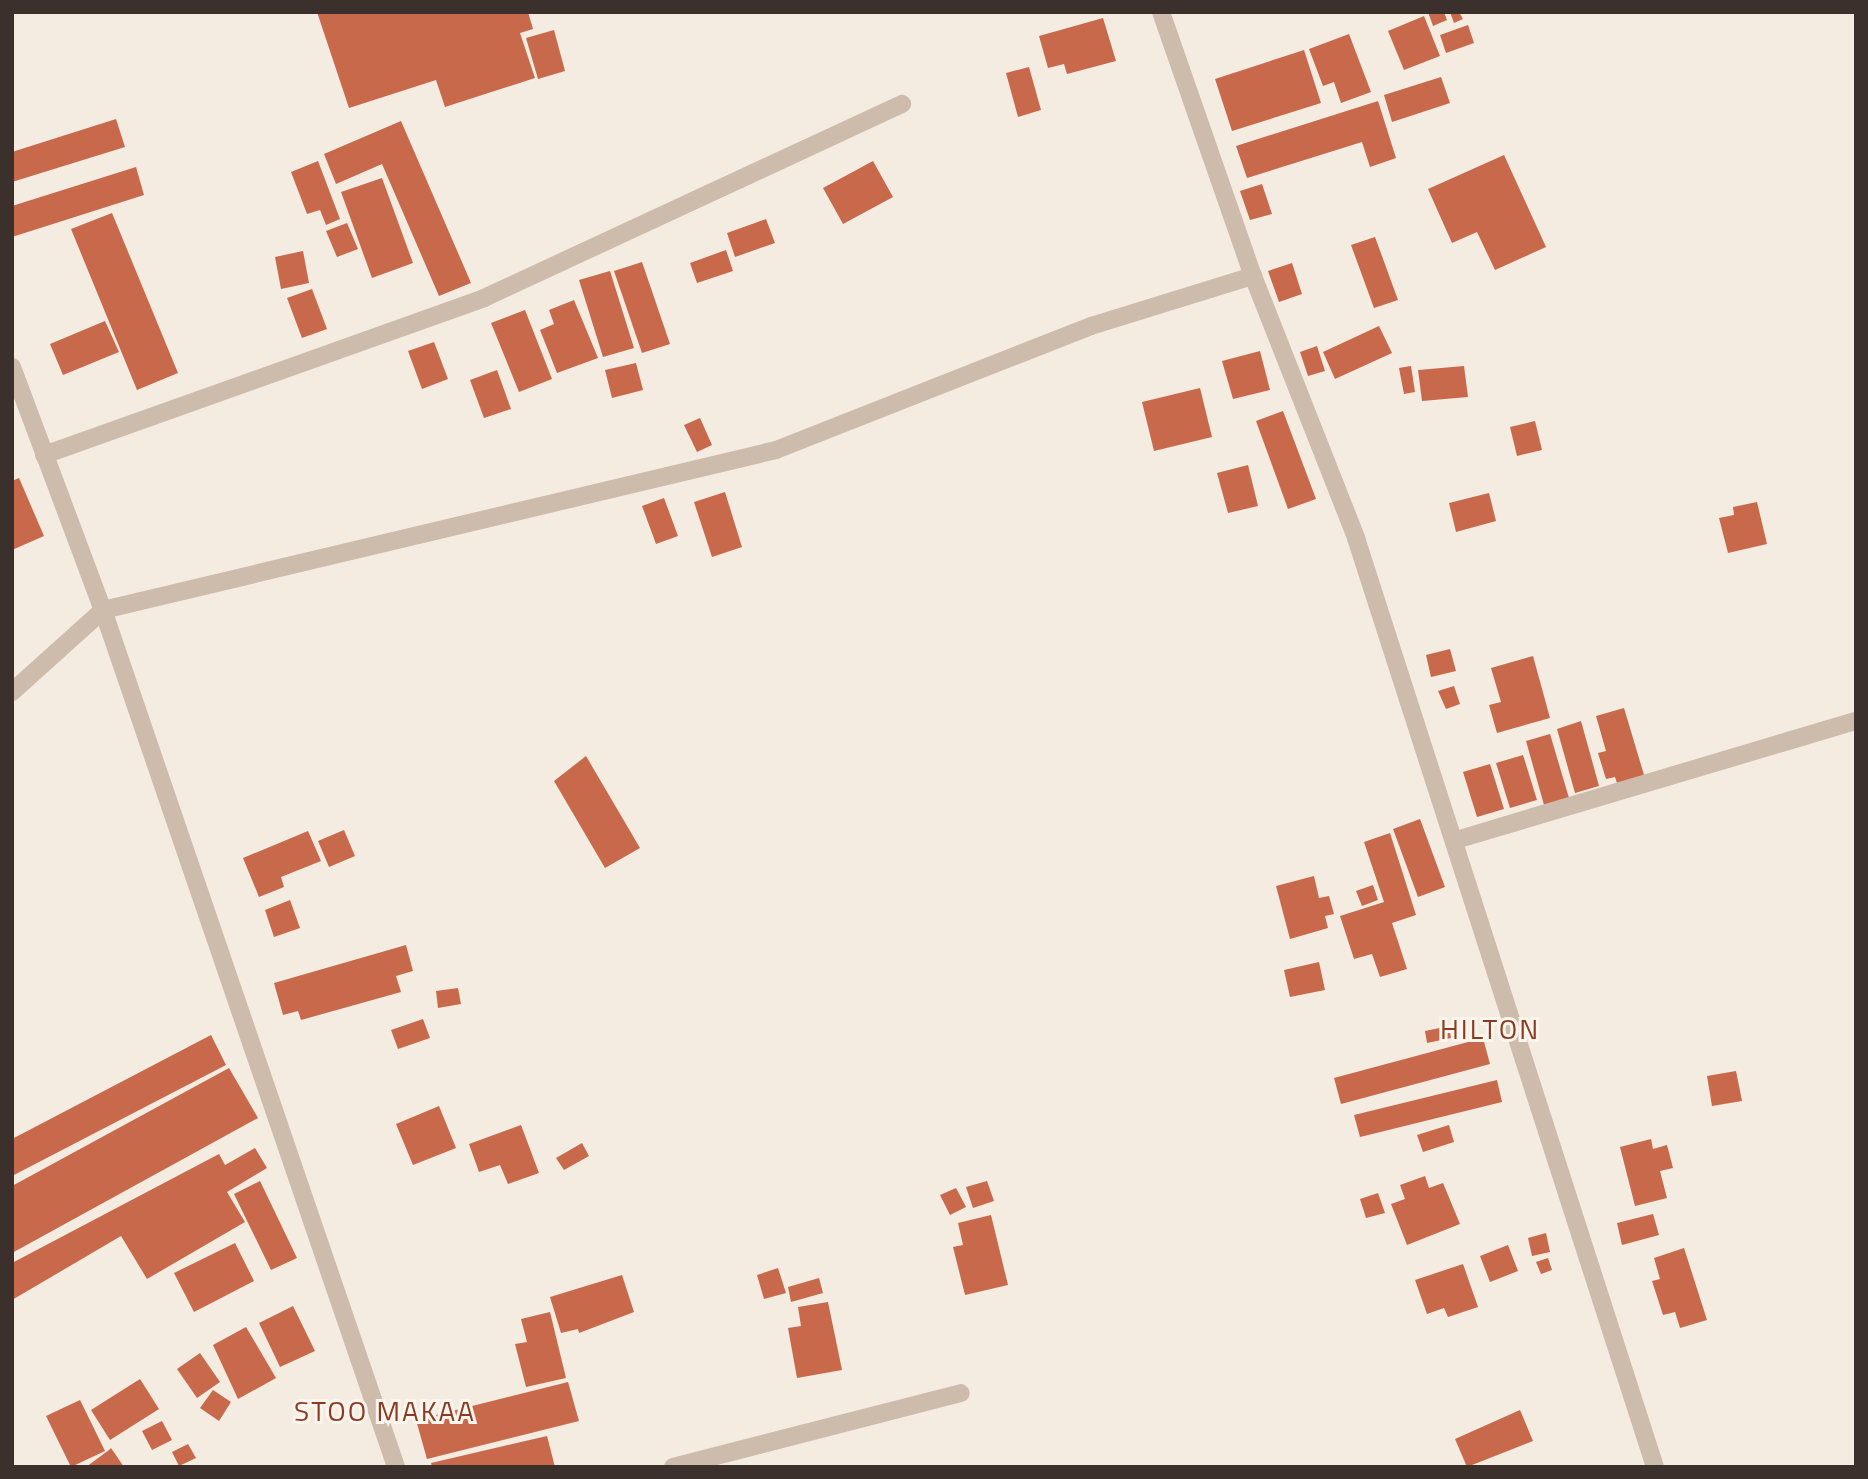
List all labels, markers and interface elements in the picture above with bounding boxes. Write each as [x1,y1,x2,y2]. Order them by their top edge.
district label: HILTON [1441,1012,1539,1046]
district label: STOO MAKAA [295,1394,475,1428]

